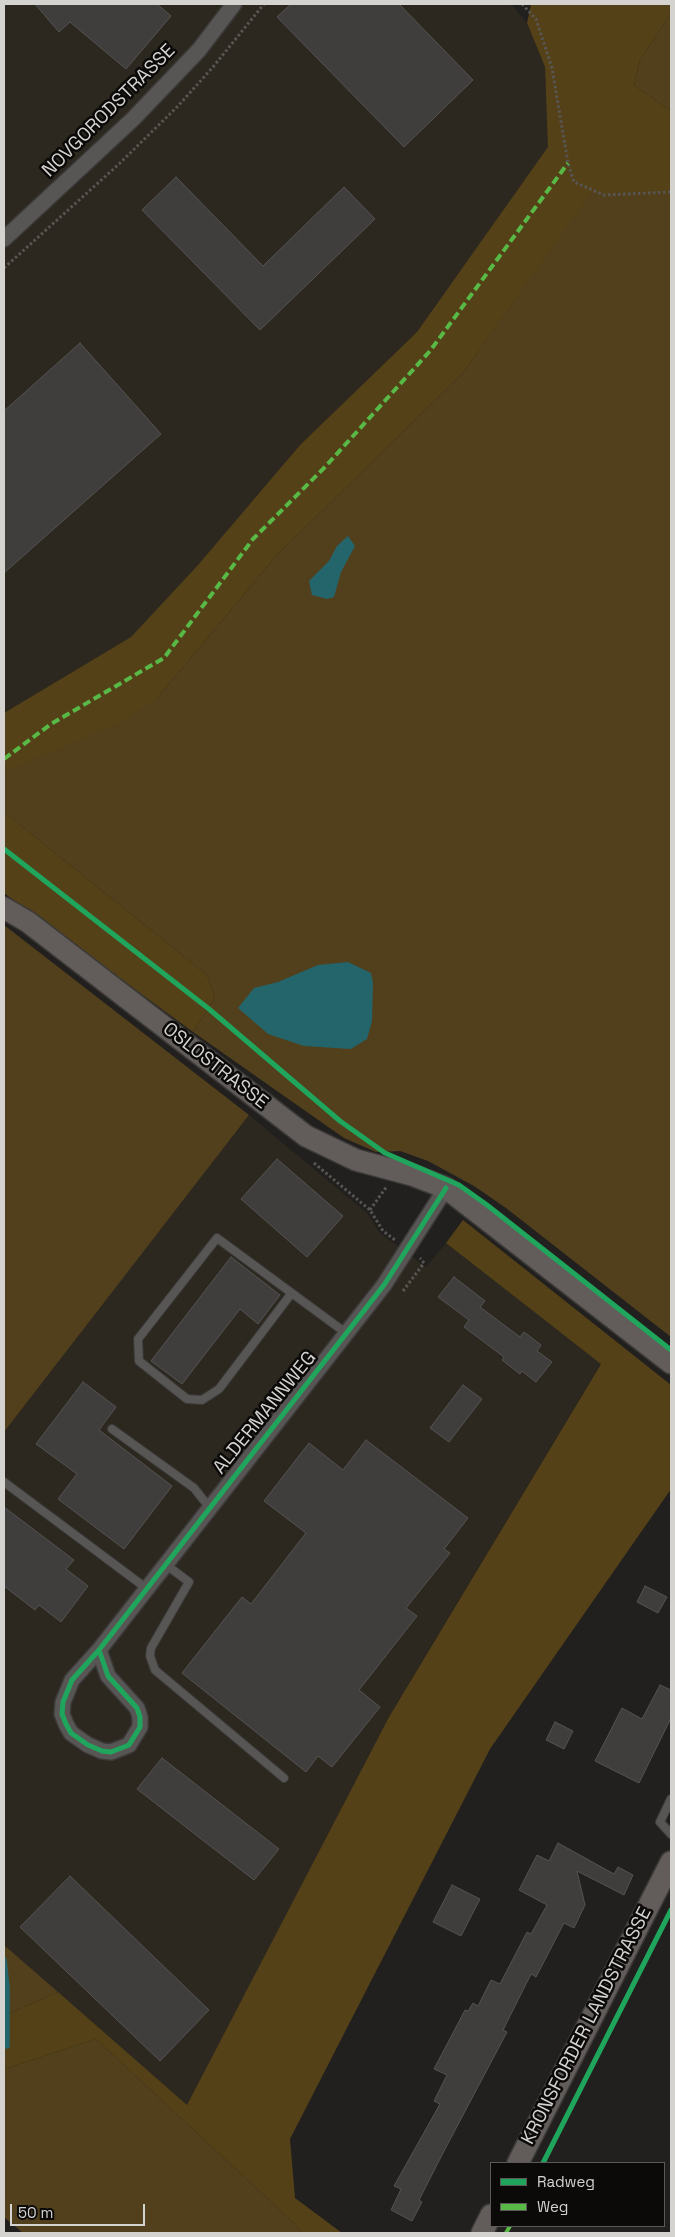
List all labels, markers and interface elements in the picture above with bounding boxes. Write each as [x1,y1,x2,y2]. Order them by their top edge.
street label: NOVGORODSTRASSE [38,40,180,182]
street label: OSLOSTRASSE [158,1018,272,1114]
street label: ALDERMANNWEG [209,1347,321,1479]
street label: KRONSFORDER LANDSTRASSE [517,1904,657,2148]
legend [490,2162,665,2227]
text: Radweg [537,2172,595,2191]
scale bar [12,2194,148,2226]
text: Weg [537,2197,568,2216]
text: 50 m [18,2203,53,2222]

